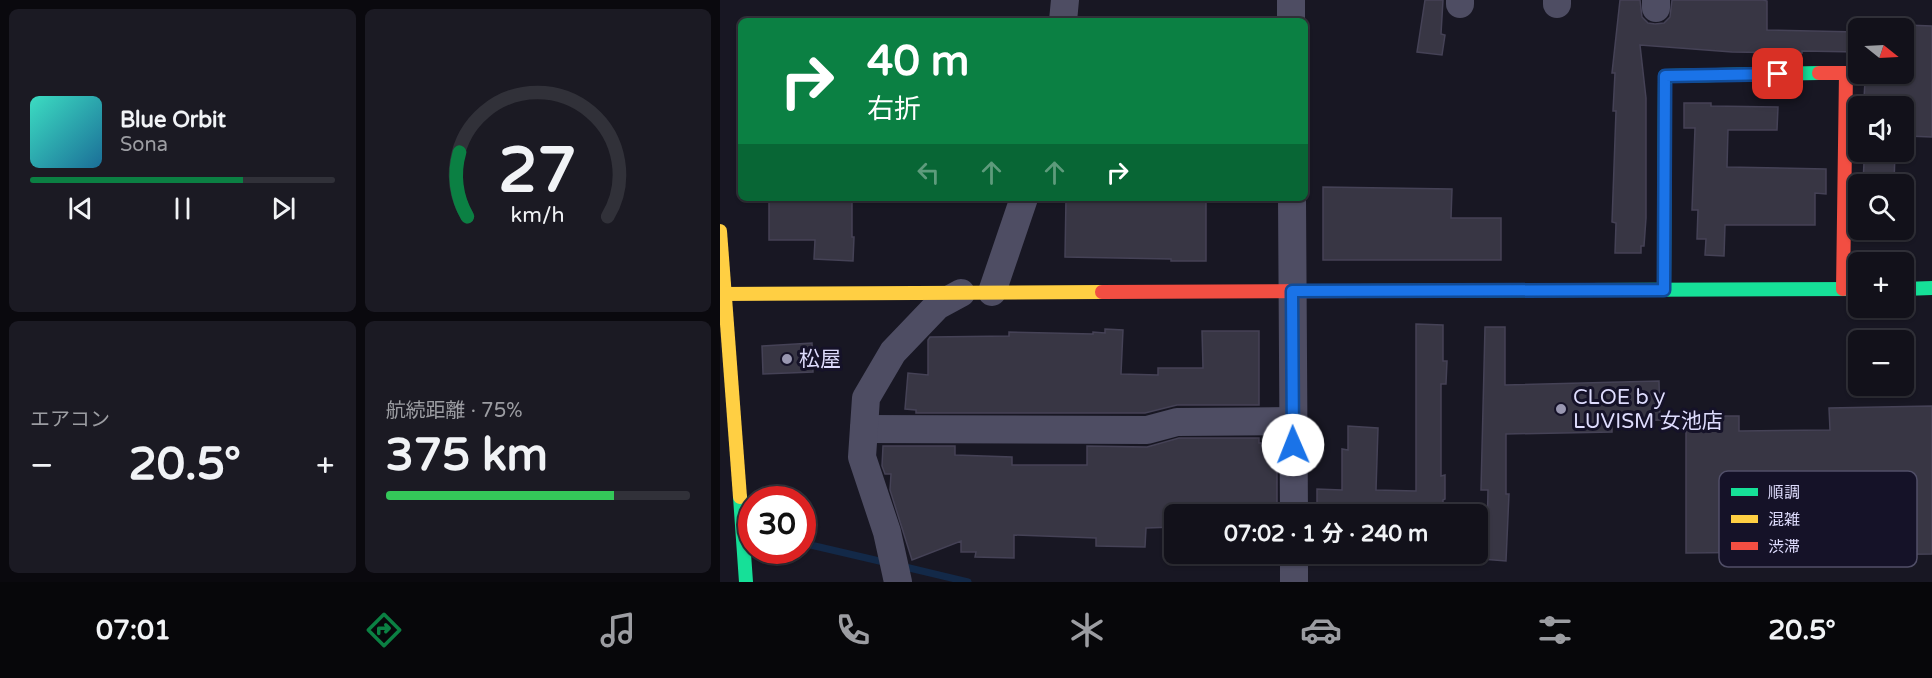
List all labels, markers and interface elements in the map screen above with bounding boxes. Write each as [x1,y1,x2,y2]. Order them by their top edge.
north arrow [1848,18,1914,84]
map controls [1848,18,1914,396]
text: 40 m [867,36,969,87]
icon: right [768,42,846,120]
pin [1752,48,1803,99]
icon: arrive [1761,57,1794,90]
text: 右折 [867,93,921,126]
button: sound [1848,96,1914,162]
text: Blue Orbit [120,107,226,133]
text: Sona [120,133,168,157]
text: 27 [499,135,577,210]
icon: left [912,156,945,189]
icon: ahead [975,156,1008,189]
icon: ahead [1038,156,1071,189]
icon: right [1101,156,1134,189]
button: search [1848,174,1914,240]
icon: previous [64,192,97,225]
icon: pause [166,192,199,225]
icon: next [267,192,300,225]
text: km/h [511,203,565,229]
button: + [1848,252,1914,318]
button: − [1848,330,1914,396]
place label: 松屋 [799,347,841,372]
marker: 松屋 [780,352,794,366]
place label: CLOE bｙ LUVISM 女池店 [1573,385,1723,434]
text: 航続距離 · 75% [386,399,523,423]
marker: CLOE bｙ LUVISM 女池店 [1554,402,1568,416]
text: エアコン [30,408,110,432]
position arrow [1261,413,1325,477]
text: 375 km [386,429,548,483]
text: 20.5° [128,438,241,492]
text: − [30,446,54,485]
text: + [316,446,334,485]
legend [1719,471,1917,567]
text: 順調 [1768,483,1800,503]
speed limit sign: 30 [738,486,816,564]
text: 混雑 [1768,510,1800,530]
text: 07:02 · 1 分 · 240 m [1224,521,1428,547]
text: 渋滞 [1768,537,1800,557]
icon: directions [363,609,405,651]
icon: music [597,609,639,651]
icon: phone [832,609,874,651]
icon: climate [1066,609,1108,651]
icon: car [1300,609,1342,651]
icon: filters [1534,609,1576,651]
text: 07:01 [96,614,171,647]
text: 20.5° [1768,614,1836,647]

